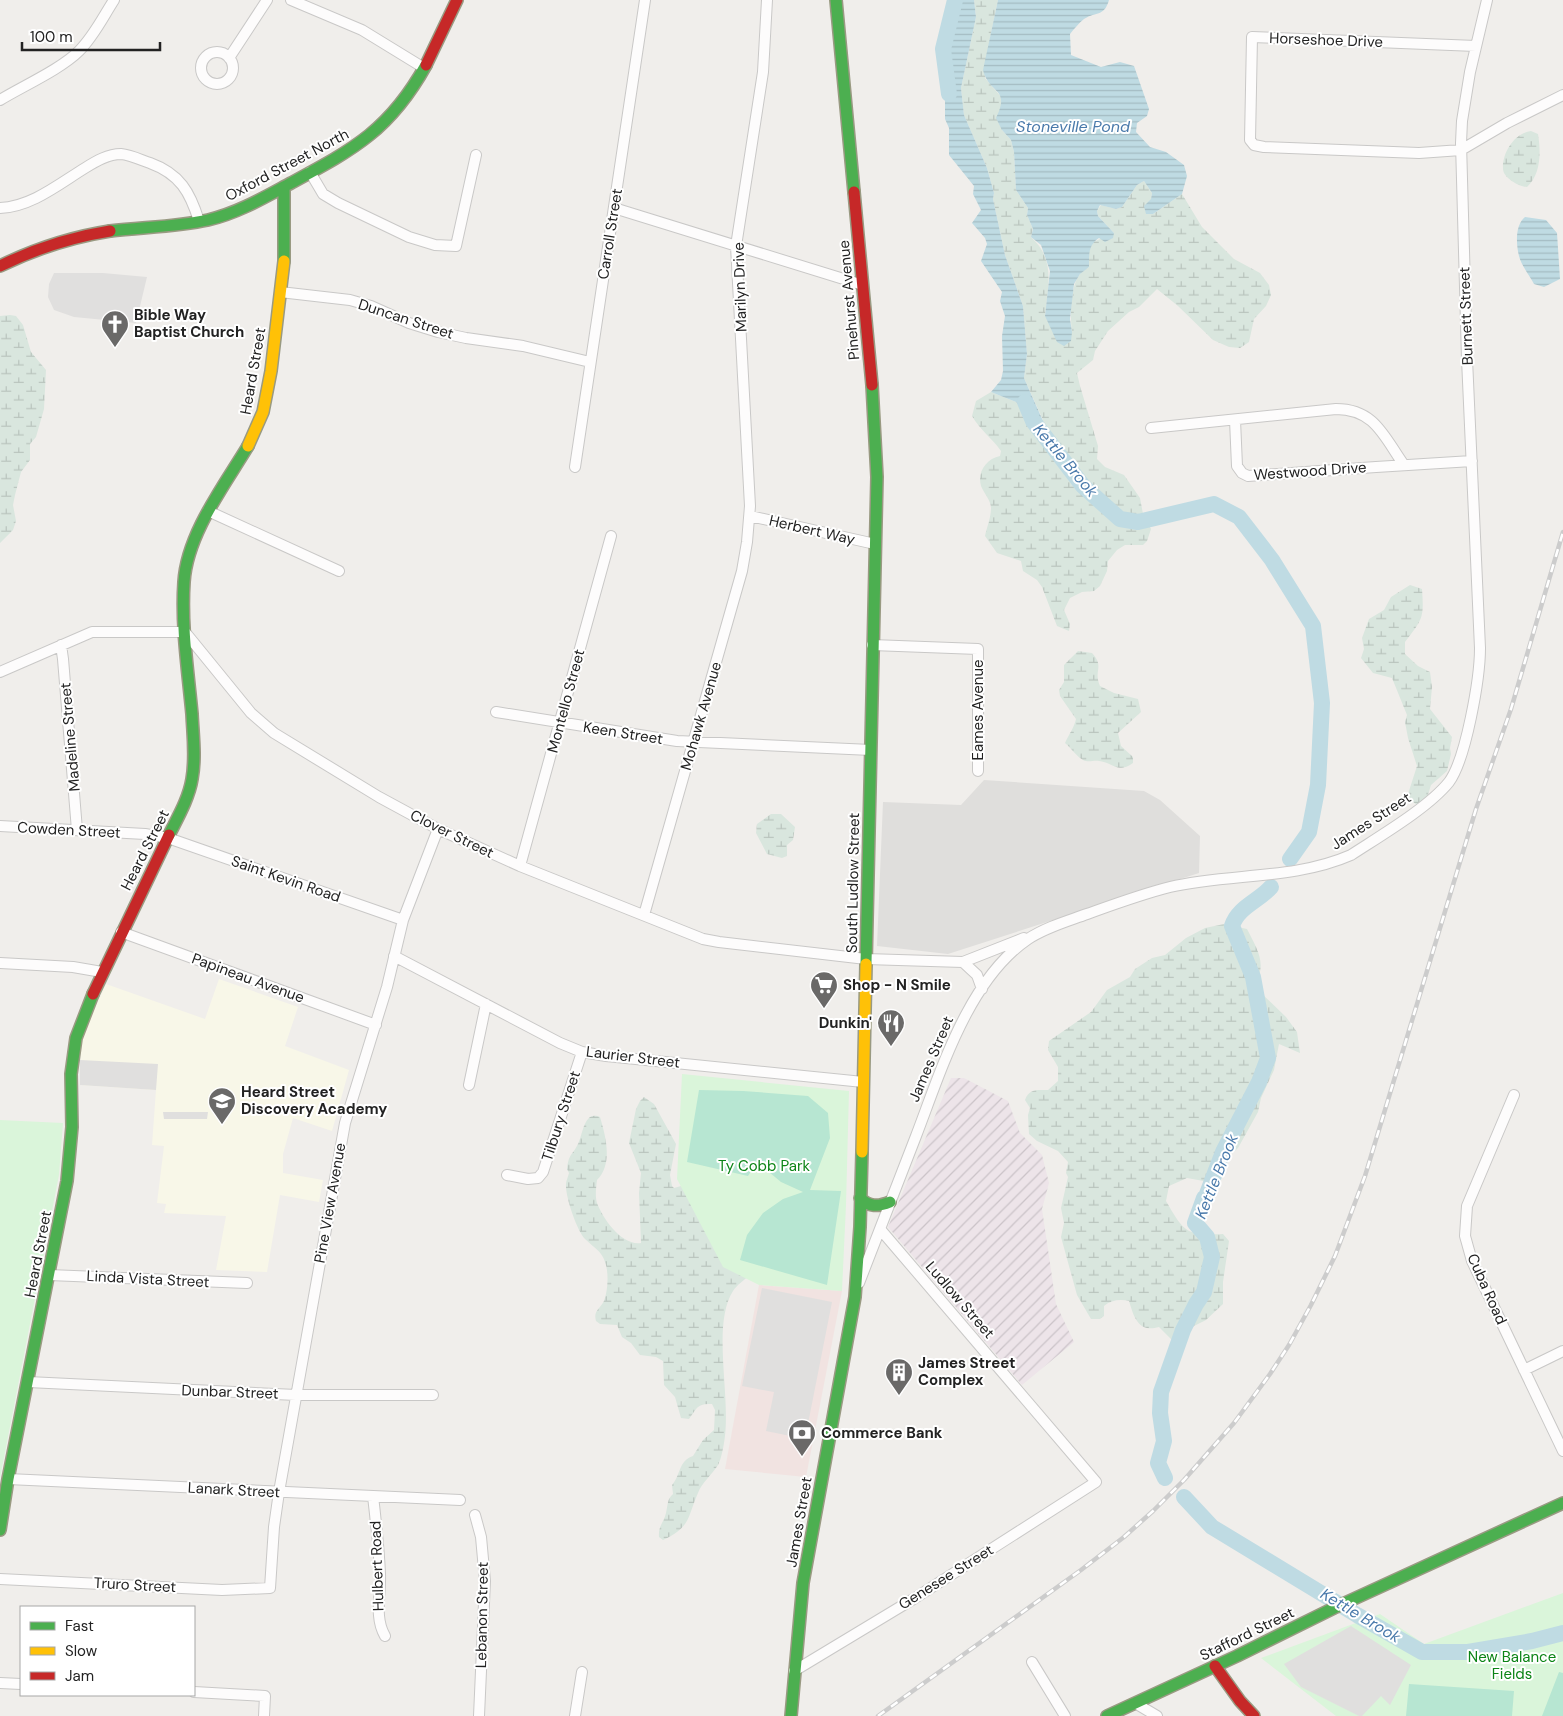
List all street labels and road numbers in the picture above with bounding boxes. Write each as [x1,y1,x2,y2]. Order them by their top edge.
street label: Horseshoe Drive [1269,28,1383,52]
street label: Oxford Street North [222,124,352,206]
street label: Carroll Street [593,187,627,281]
street label: Pinehurst Avenue [834,239,864,361]
street label: Marilyn Drive [728,242,752,332]
street label: Burnett Street [1454,266,1478,365]
street label: Duncan Street [356,294,456,344]
street label: Heard Street [236,326,271,416]
street label: Westwood Drive [1253,457,1367,485]
street label: Herbert Way [767,510,858,550]
street label: Montello Street [543,647,589,755]
street label: Mohawk Avenue [676,659,726,773]
street label: Eames Avenue [968,659,988,761]
street label: Madeline Street [55,682,85,792]
street label: Keen Street [582,717,664,749]
street label: James Street [1327,788,1415,854]
street label: Clover Street [407,805,497,863]
street label: Heard Street [116,806,174,894]
street label: South Ludlow Street [842,812,864,953]
street label: Cowden Street [17,817,121,843]
street label: Saint Kevin Road [229,851,343,907]
street label: Papineau Avenue [189,948,307,1008]
street label: James Street [904,1013,958,1105]
street label: Laurier Street [585,1041,681,1073]
street label: Tilbury Street [537,1068,585,1164]
street label: Pine View Avenue [310,1141,350,1265]
street label: Heard Street [20,1209,56,1299]
street label: Cuba Road [1462,1250,1512,1328]
street label: Ludlow Street [921,1257,999,1343]
street label: Linda Vista Street [86,1266,210,1292]
street label: Dunbar Street [181,1380,279,1404]
street label: James Street [781,1475,817,1569]
street label: Lanark Street [187,1478,281,1502]
street label: Hulbert Road [365,1520,389,1612]
street label: Genesee Street [895,1540,997,1614]
street label: Lebanon Street [471,1562,493,1668]
street label: Truro Street [93,1573,177,1597]
street label: Stafford Street [1196,1602,1298,1666]

